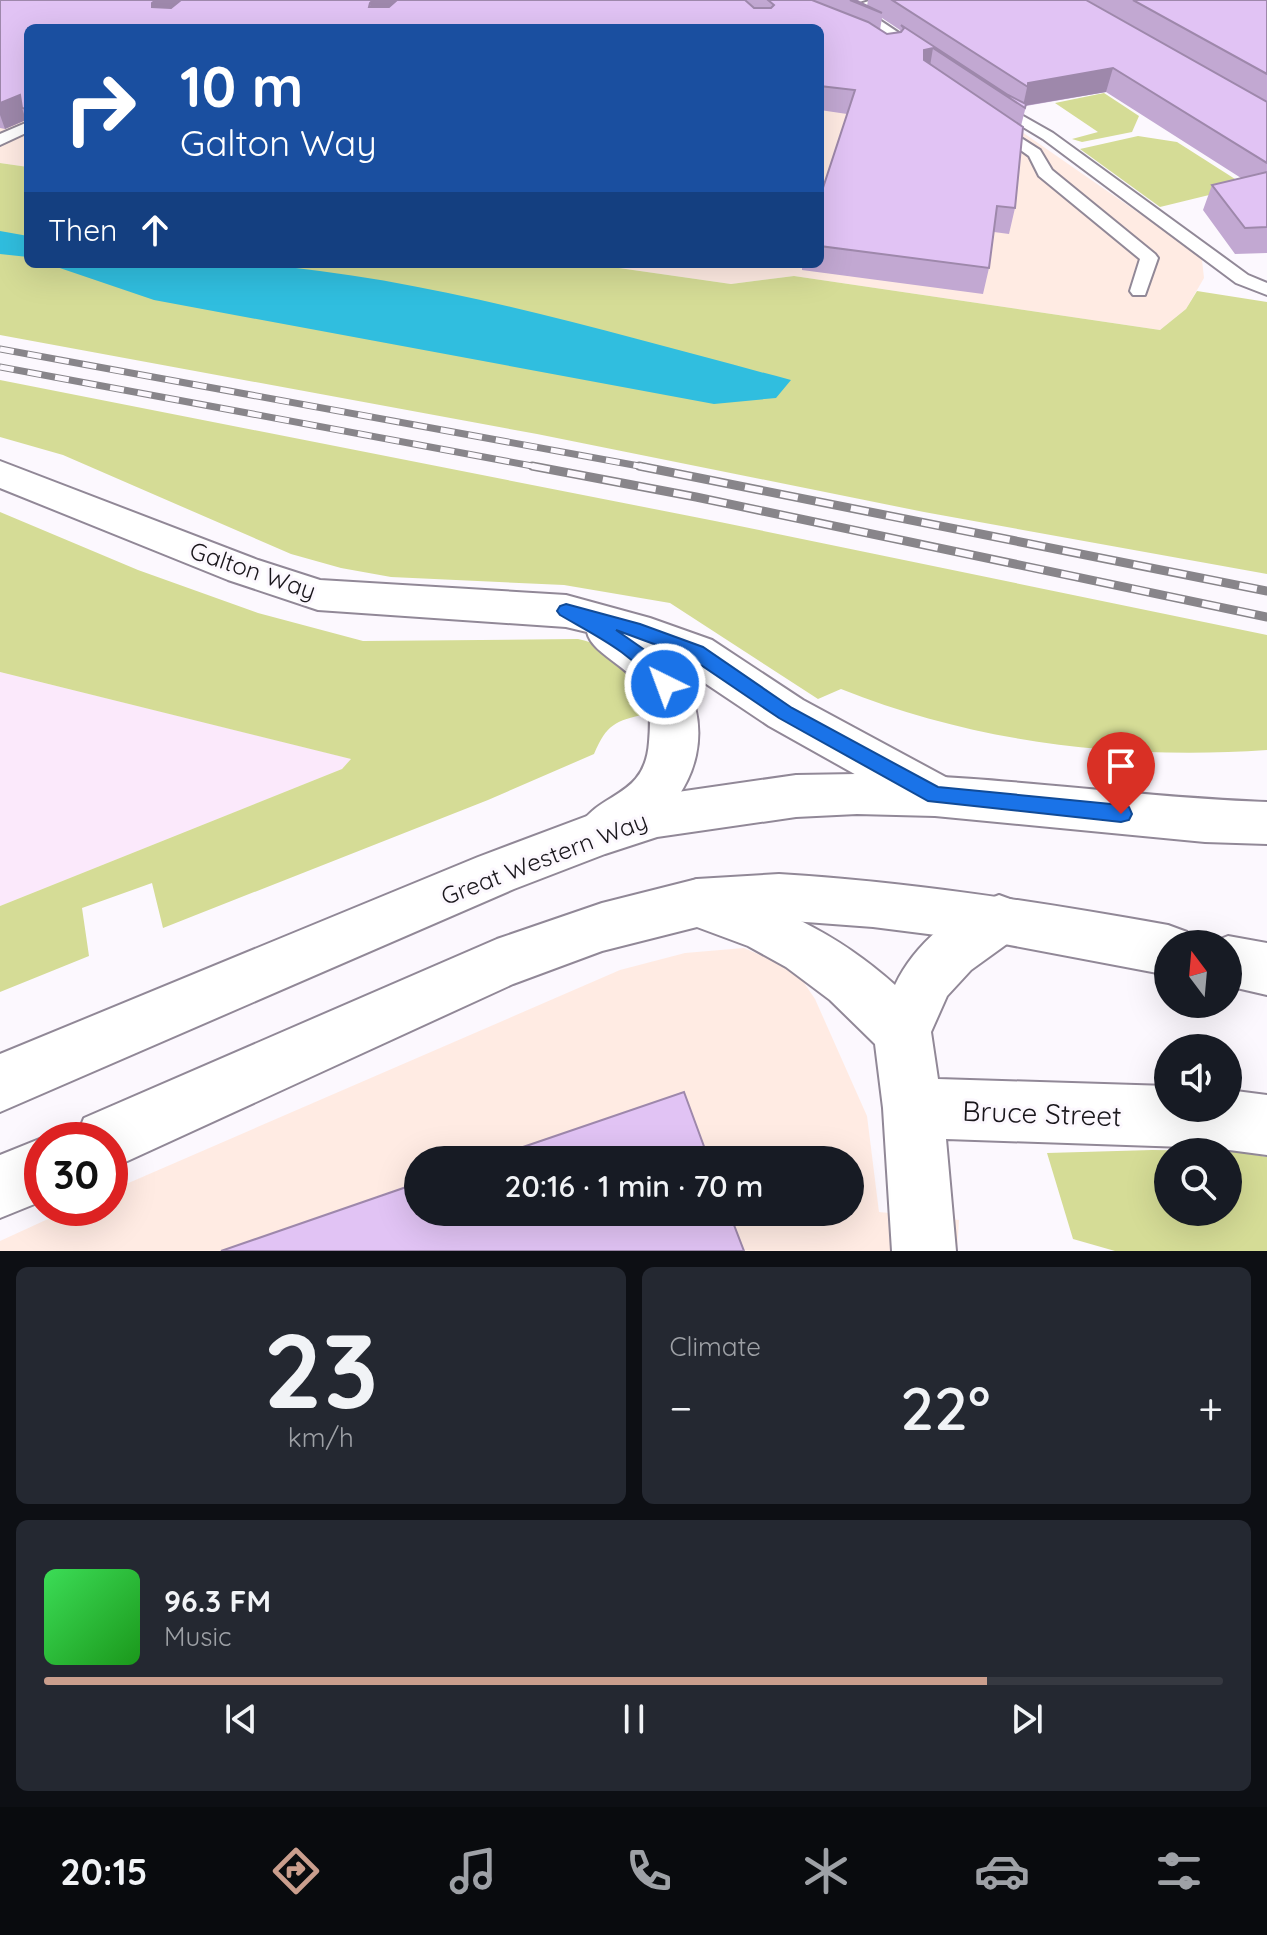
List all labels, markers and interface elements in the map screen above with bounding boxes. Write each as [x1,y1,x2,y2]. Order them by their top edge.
text: 10 m [180,51,303,121]
icon: right [48,56,152,160]
text: Galton Way [180,120,377,165]
icon: ahead [133,208,177,252]
text: Then [48,211,117,249]
street label: Galton Way [186,534,320,606]
position arrow [623,642,707,726]
pin [1087,732,1155,814]
icon: arrive [1099,744,1143,788]
street label: Great Western Way [437,805,651,911]
north arrow [1154,930,1242,1018]
map controls [1154,930,1242,1226]
button: sound [1154,1034,1242,1122]
street label: Bruce Street [962,1093,1122,1133]
speed limit sign: 30 [24,1122,128,1226]
button: search [1154,1138,1242,1226]
text: 20:16 · 1 min · 70 m [505,1167,763,1205]
text: 23 [263,1304,378,1434]
text: Climate [670,1330,761,1363]
text: 22° [900,1370,990,1445]
text: − [670,1380,692,1435]
text: + [1198,1380,1223,1435]
text: km/h [288,1421,354,1454]
text: 96.3 FM [164,1582,271,1620]
text: Music [164,1620,232,1653]
icon: previous [219,1697,263,1741]
icon: pause [612,1697,656,1741]
icon: next [1005,1697,1049,1741]
icon: directions [268,1843,324,1899]
icon: music [445,1843,501,1899]
icon: phone [621,1843,677,1899]
icon: climate [798,1843,854,1899]
icon: car [974,1843,1030,1899]
icon: filters [1151,1843,1207,1899]
text: 20:15 [60,1849,147,1894]

